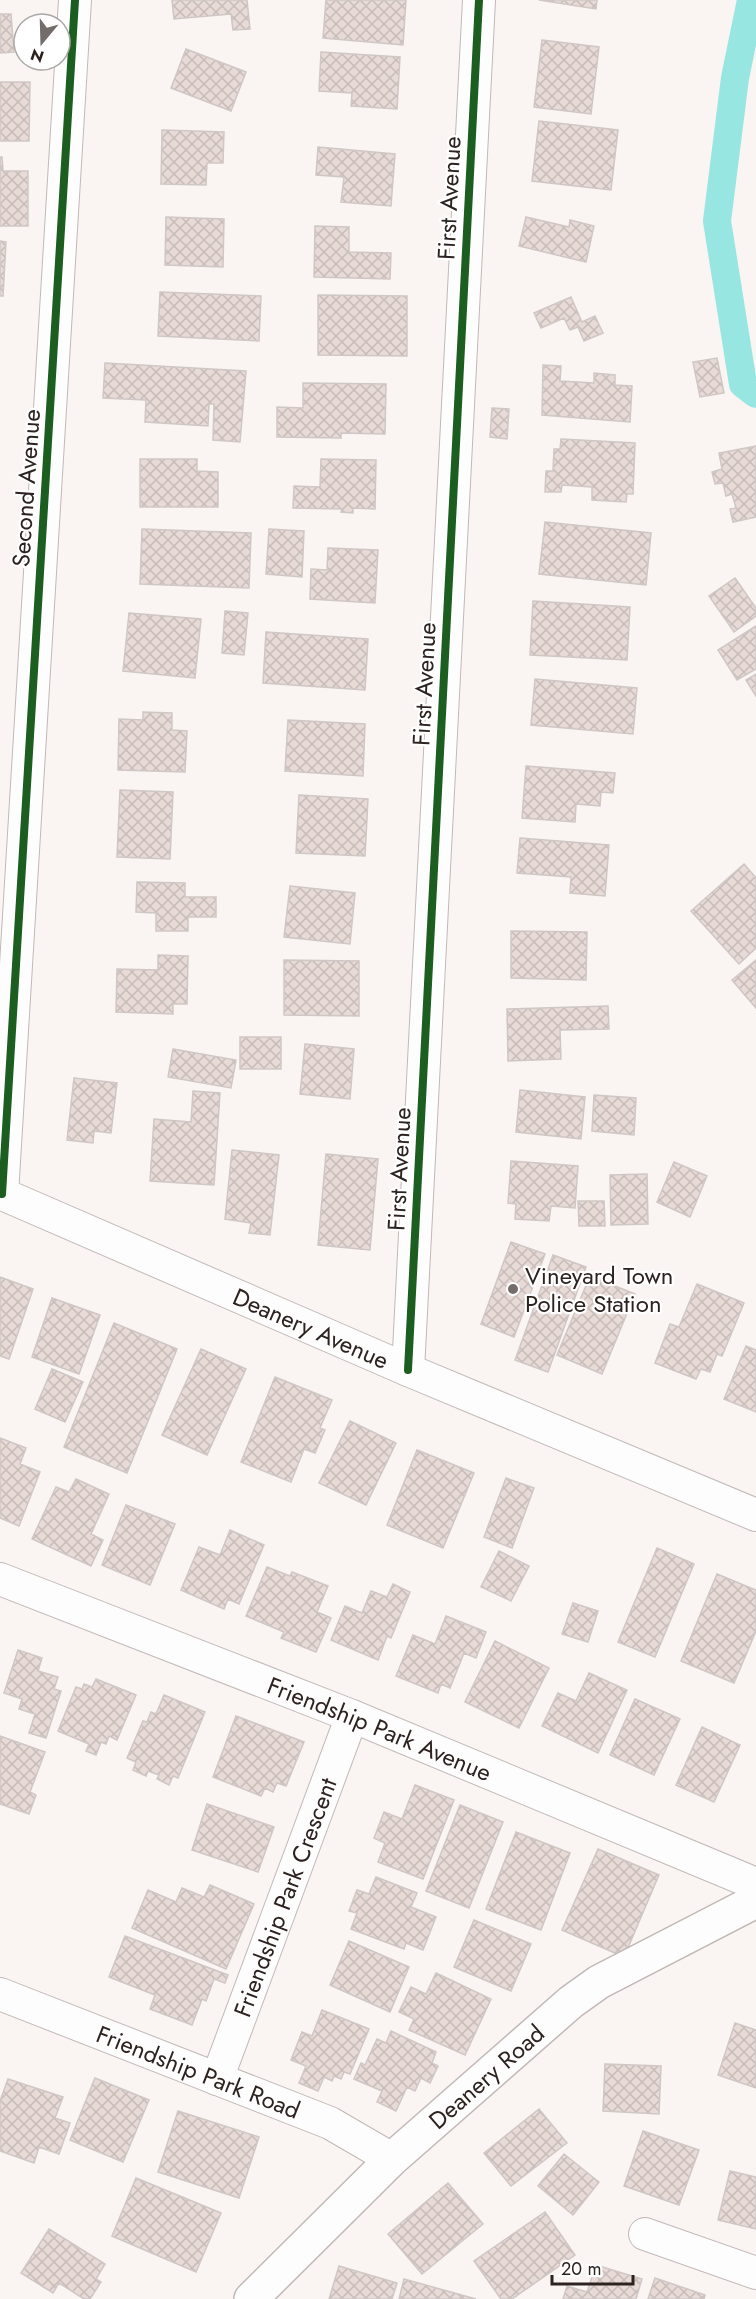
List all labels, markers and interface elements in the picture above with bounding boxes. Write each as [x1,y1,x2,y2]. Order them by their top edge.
north arrow [12,12,72,72]
text: N [28,43,47,69]
street label: First Avenue [428,135,470,261]
street label: Second Avenue [3,408,49,568]
street label: First Avenue [403,621,445,747]
street label: First Avenue [378,1106,420,1232]
place label: Vineyard Town Police Station [525,1258,673,1321]
street label: Deanery Avenue [228,1279,394,1377]
marker: Vineyard Town Police Station [506,1282,520,1296]
street label: Friendship Park Avenue [263,1667,497,1790]
street label: Friendship Park Crescent [224,1772,345,2022]
street label: Friendship Park Road [91,2016,305,2127]
street label: Deanery Road [421,2016,552,2137]
scale bar [552,2248,633,2286]
text: 20 m [561,2256,601,2282]

